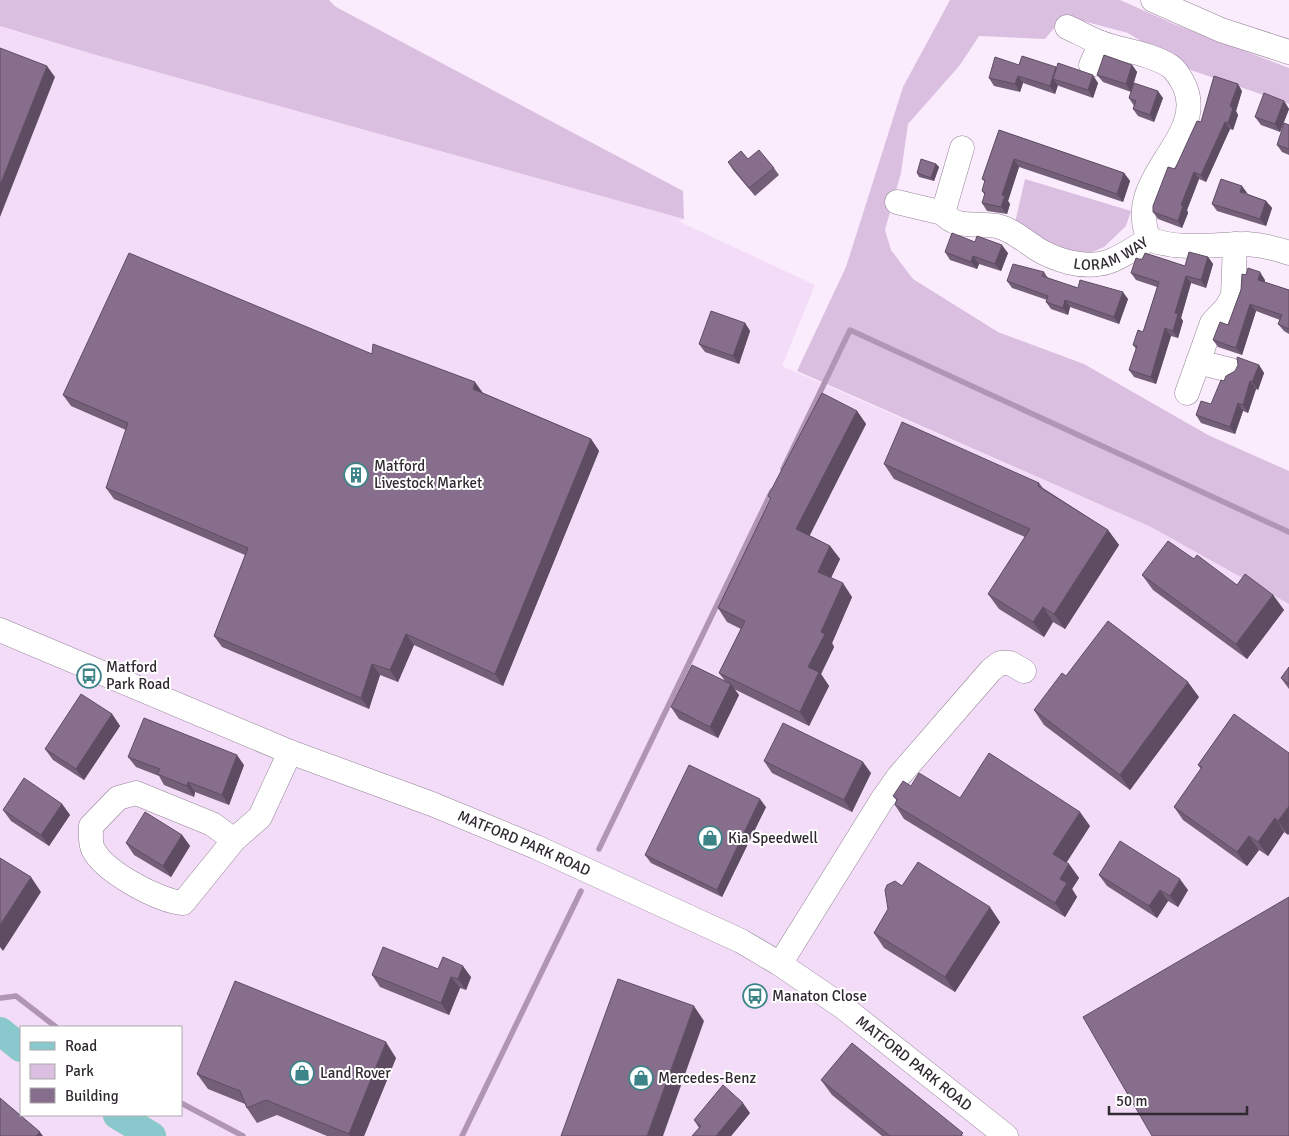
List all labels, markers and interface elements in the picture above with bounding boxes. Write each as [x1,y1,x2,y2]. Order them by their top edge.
street label: LORAM WAY [1072,233,1152,274]
place label: Matford Livestock Market [374,457,482,492]
building icon: Matford Livestock Market [343,462,369,488]
place label: Matford Park Road [106,658,170,693]
bus stop icon: Matford Park Road [76,663,102,689]
street label: MATFORD PARK ROAD [455,807,593,880]
shop icon: Kia Speedwell [697,825,723,851]
place label: Kia Speedwell [728,829,818,847]
bus stop icon: Manaton Close [742,983,768,1009]
place label: Manaton Close [772,987,867,1005]
street label: MATFORD PARK ROAD [852,1012,976,1115]
legend [20,1026,182,1116]
text: Road [65,1037,97,1055]
shop icon: Land Rover [289,1060,315,1086]
text: Park [65,1062,94,1080]
place label: Land Rover [320,1064,391,1082]
shop icon: Mercedes-Benz [628,1065,654,1091]
place label: Mercedes-Benz [658,1069,756,1087]
scale bar [1109,1084,1246,1116]
text: Building [65,1087,119,1105]
text: 50 m [1116,1092,1147,1110]

